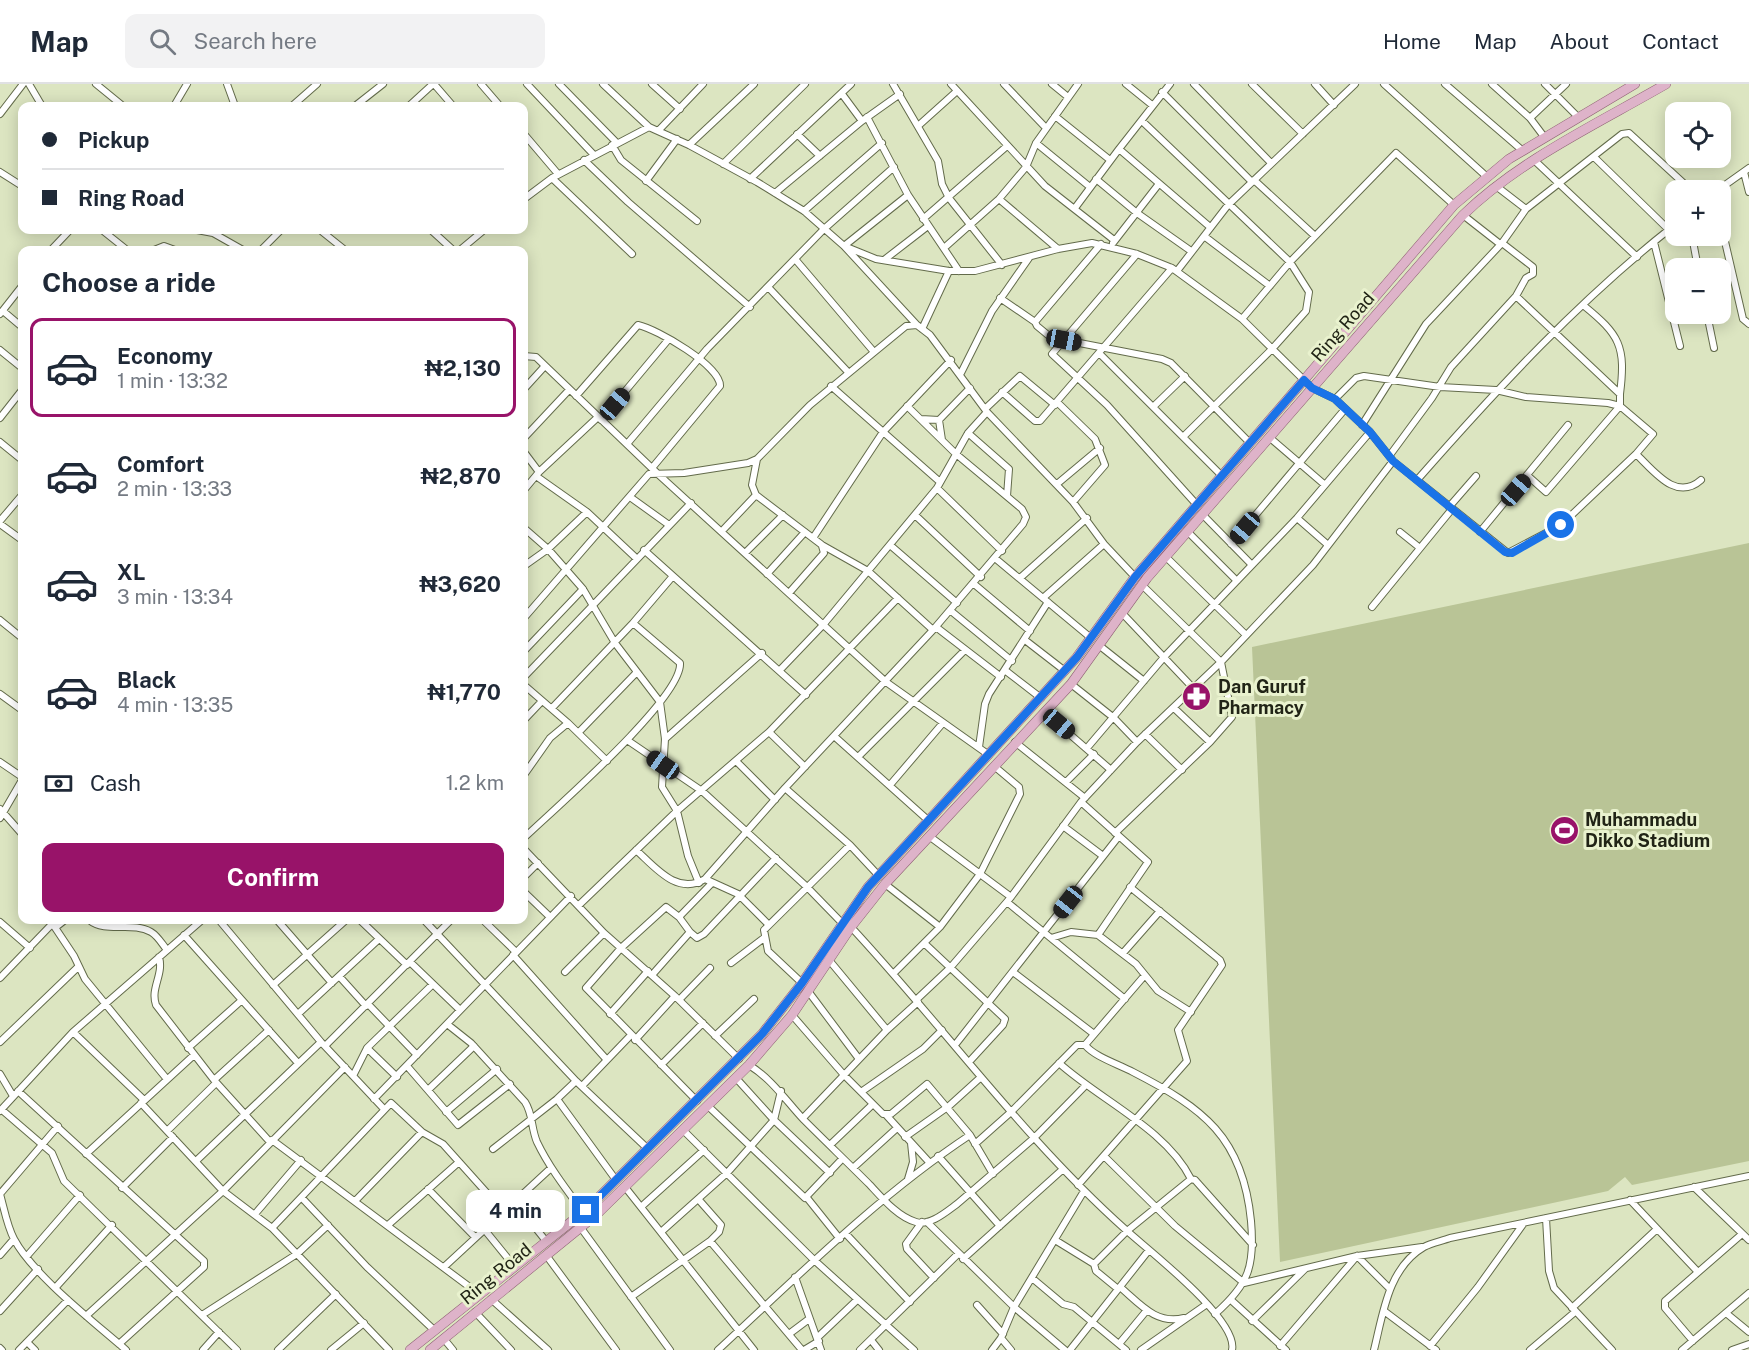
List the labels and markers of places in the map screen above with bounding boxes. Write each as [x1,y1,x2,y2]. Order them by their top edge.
place label: Dan Guruf Pharmacy [1218,676,1306,718]
pharmacy icon: Dan Guruf Pharmacy [1181,681,1213,713]
place label: Muhammadu Dikko Stadium [1585,809,1710,851]
sports icon: Muhammadu Dikko Stadium [1548,814,1580,846]

